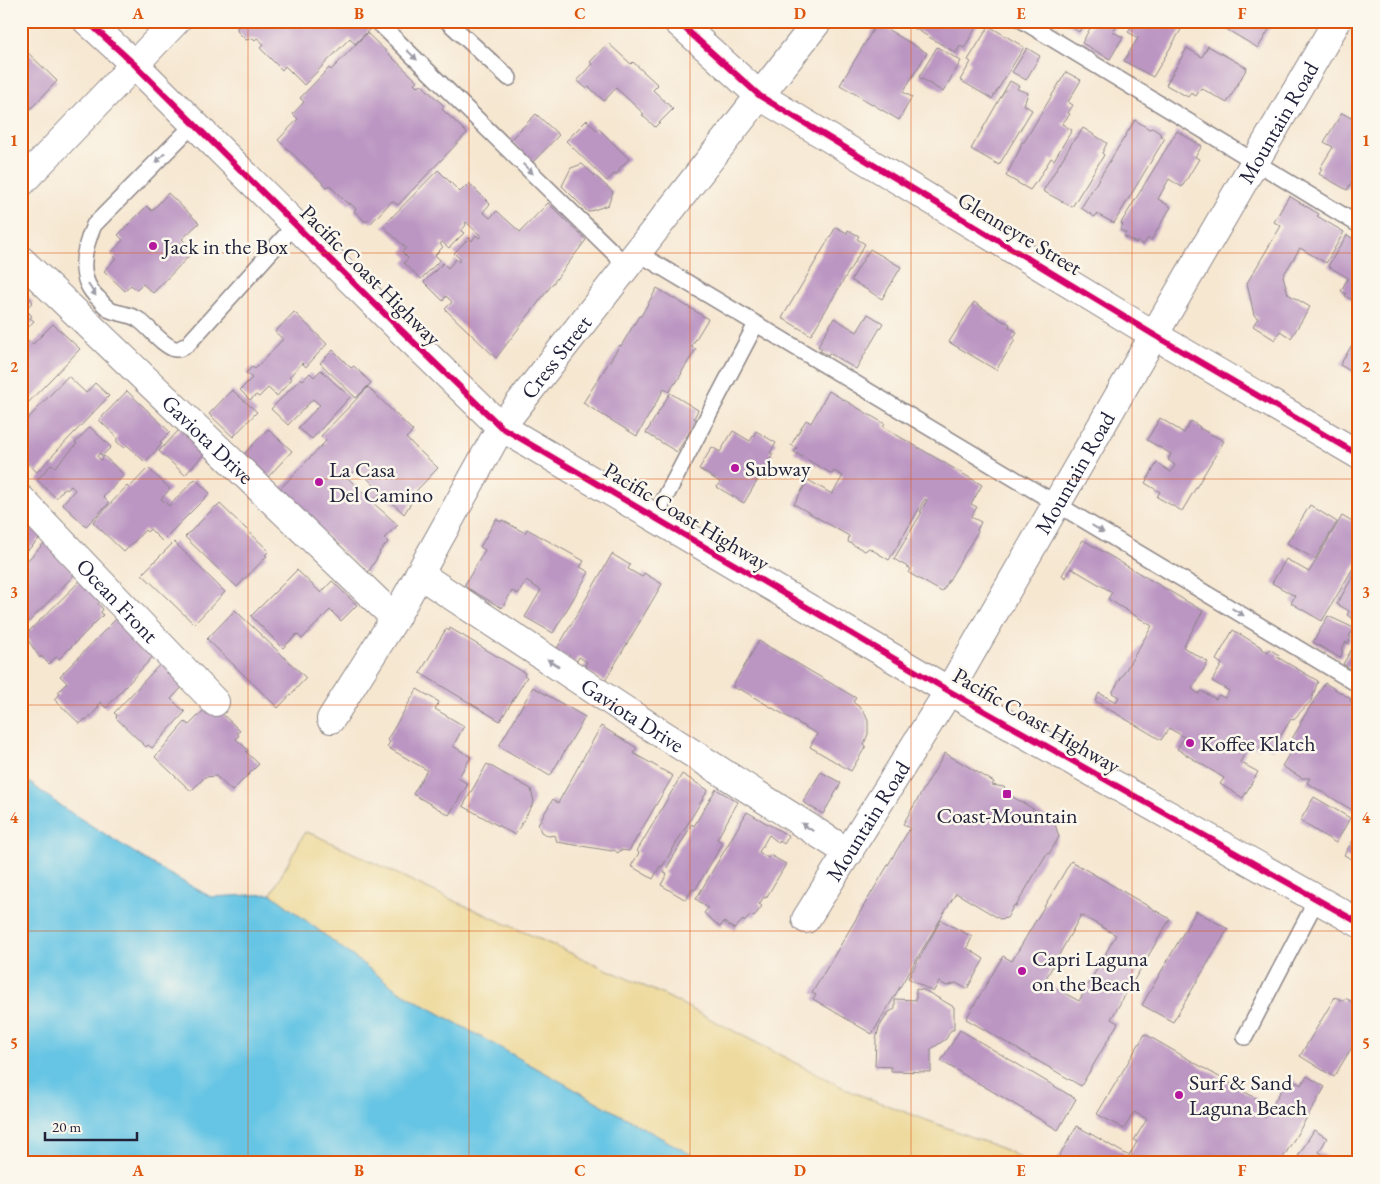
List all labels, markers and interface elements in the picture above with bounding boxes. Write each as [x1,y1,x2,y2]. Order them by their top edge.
text: A [131,3,144,24]
text: B [354,3,364,24]
text: C [574,3,586,24]
text: D [794,3,806,24]
text: E [1016,3,1026,24]
text: F [1238,3,1247,24]
one-way arrow [405,49,417,61]
street label: Mountain Road [1231,56,1326,189]
text: 1 [10,130,18,151]
text: 1 [1362,130,1370,151]
one-way arrow [154,152,166,164]
one-way arrow [521,163,533,175]
street label: Glenneyre Street [952,185,1087,282]
street label: Pacific Coast Highway [294,198,448,353]
place label: Jack in the Box [161,232,289,261]
marker: Jack in the Box [147,240,159,252]
one-way arrow [87,283,96,297]
street label: Cress Street [514,309,598,405]
text: 2 [10,356,19,377]
text: 2 [1362,356,1371,377]
street label: Gaviota Drive [155,388,260,491]
street label: Mountain Road [1028,406,1122,539]
place label: Subway [745,454,811,483]
place label: La Casa Del Camino [329,455,433,509]
street label: Pacific Coast Highway [598,455,775,578]
marker: Subway [729,462,741,474]
marker: La Casa Del Camino [313,476,325,488]
one-way arrow [1092,525,1105,534]
street label: Ocean Front [70,552,165,649]
text: 3 [10,582,18,603]
text: 3 [1362,582,1370,603]
one-way arrow [1231,608,1244,617]
one-way arrow [547,658,560,668]
street label: Pacific Coast Highway [948,661,1126,780]
street label: Gaviota Drive [575,671,690,760]
place label: Koffee Klatch [1200,729,1316,758]
marker: Koffee Klatch [1184,737,1196,749]
street label: Mountain Road [819,755,917,887]
marker: Coast-Mountain [1001,788,1013,800]
place label: Coast-Mountain [936,801,1078,830]
text: 4 [10,807,19,828]
text: 4 [1362,807,1371,828]
one-way arrow [801,822,814,831]
place label: Capri Laguna on the Beach [1032,944,1148,998]
marker: Capri Laguna on the Beach [1016,965,1028,977]
text: 5 [10,1033,18,1054]
text: 5 [1362,1033,1370,1054]
place label: Surf & Sand Laguna Beach [1189,1068,1307,1122]
marker: Surf & Sand Laguna Beach [1173,1089,1185,1101]
scale bar [45,1109,138,1141]
text: 20 m [52,1117,81,1136]
text: A [131,1160,144,1181]
text: B [354,1160,364,1181]
text: C [574,1160,586,1181]
text: D [794,1160,806,1181]
text: E [1016,1160,1026,1181]
text: F [1238,1160,1247,1181]

